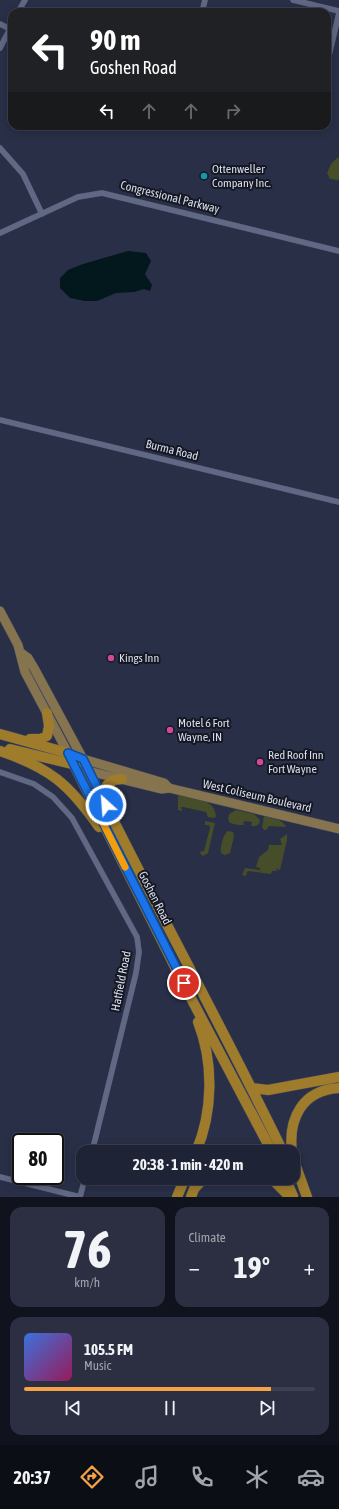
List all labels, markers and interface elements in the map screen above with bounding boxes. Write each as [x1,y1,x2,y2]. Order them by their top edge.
icon: left [24,24,76,76]
text: 90 m [90,24,140,56]
text: Goshen Road [90,57,177,78]
icon: left [96,100,118,122]
icon: ahead [138,100,160,122]
icon: ahead [180,100,202,122]
icon: right [222,100,244,122]
place label: Ottenweller Company Inc. [212,162,271,190]
marker: Ottenweller Company Inc. [199,171,209,181]
street label: Congressional Parkway [119,178,221,216]
street label: Burma Road [144,437,200,463]
place label: Kings Inn [119,651,159,665]
marker: Kings Inn [106,653,116,663]
place label: Motel 6 Fort Wayne, IN [178,716,230,744]
marker: Motel 6 Fort Wayne, IN [165,725,175,735]
place label: Red Roof Inn Fort Wayne [268,748,324,776]
marker: Red Roof Inn Fort Wayne [255,757,265,767]
street label: West Coliseum Boulevard [201,777,313,815]
position arrow [85,784,127,826]
street label: Goshen Road [136,869,174,927]
street label: Hatfield Road [108,950,134,1012]
pin [167,966,201,1000]
icon: arrive [173,972,195,994]
speed limit sign: 80 [12,1133,64,1185]
text: 20:38 · 1 min · 420 m [133,1156,243,1173]
text: 76 [63,1219,112,1279]
text: Climate [189,1230,226,1245]
text: 19° [234,1250,270,1284]
text: − [189,1254,200,1280]
text: + [304,1254,315,1280]
text: km/h [74,1275,100,1290]
text: 105.5 FM [84,1341,133,1358]
text: Music [84,1358,111,1373]
icon: previous [62,1397,84,1419]
icon: pause [159,1397,181,1419]
icon: next [256,1397,278,1419]
icon: directions [78,1463,106,1491]
icon: music [133,1463,161,1491]
icon: phone [188,1463,216,1491]
icon: climate [243,1463,271,1491]
icon: car [297,1463,325,1491]
text: 20:37 [13,1467,51,1488]

